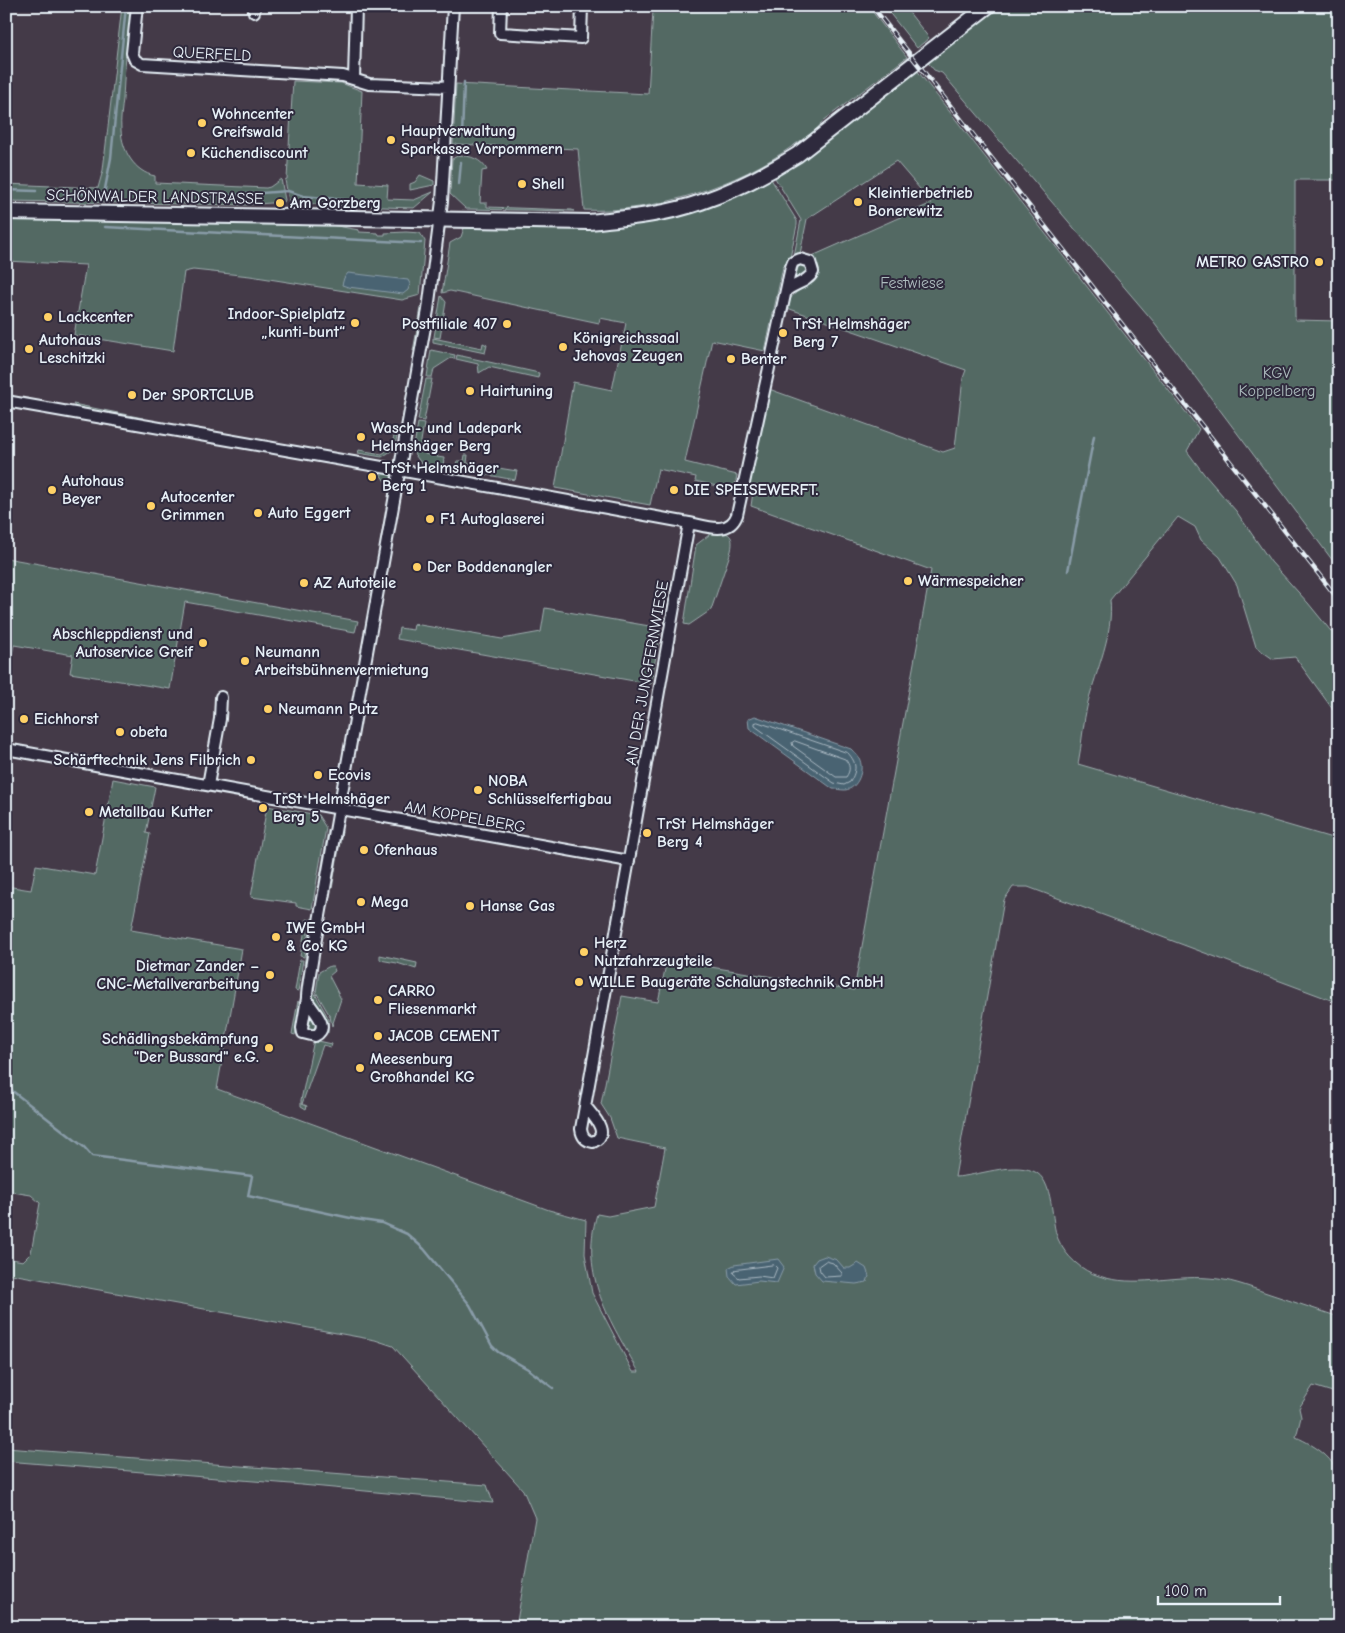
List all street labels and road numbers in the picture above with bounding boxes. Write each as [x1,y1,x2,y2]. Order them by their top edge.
street label: QUERFELD [172,43,252,65]
street label: SCHÖNWALDER LANDSTRASSE [46,186,264,208]
street label: AN DER JUNGFERNWIESE [622,579,672,767]
street label: AM KOPPELBERG [403,797,527,837]

